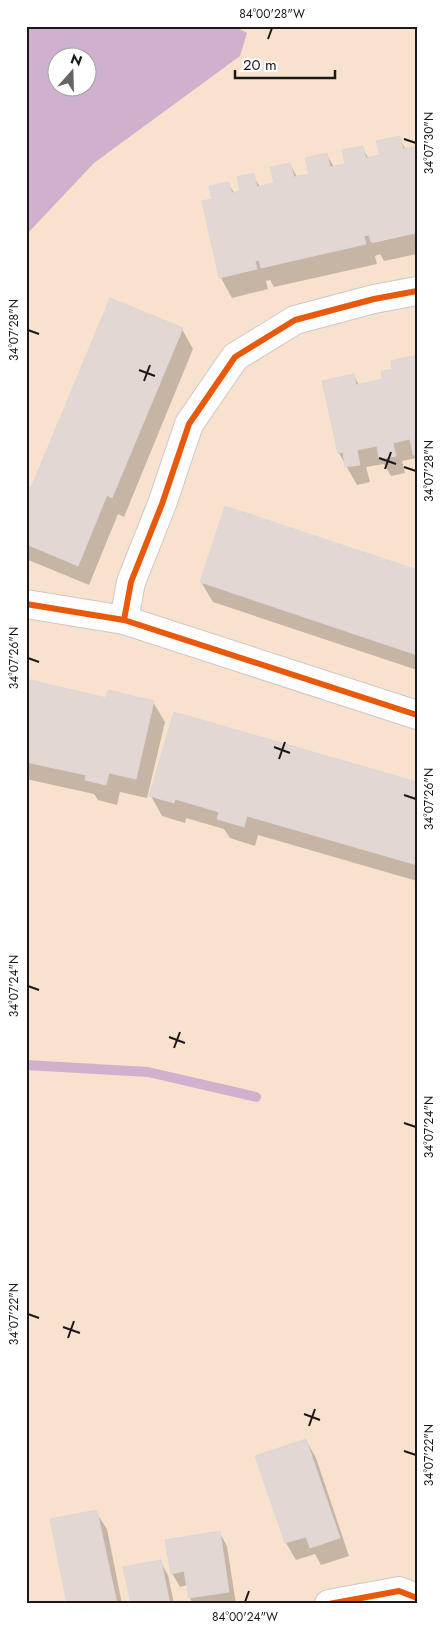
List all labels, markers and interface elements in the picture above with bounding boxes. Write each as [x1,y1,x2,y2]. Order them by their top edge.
text: 84°00'28"W [239,5,305,23]
north arrow [48,48,98,98]
text: N [68,48,85,71]
scale bar [235,48,336,80]
text: 20 m [243,54,277,76]
text: 34°07'30"N [420,112,438,174]
text: 34°07'28"N [5,299,23,361]
text: 34°07'28"N [420,440,438,502]
text: 34°07'26"N [5,627,23,689]
text: 34°07'26"N [420,768,438,830]
text: 34°07'24"N [5,955,23,1017]
text: 34°07'24"N [420,1096,438,1158]
text: 34°07'22"N [5,1283,23,1345]
text: 34°07'22"N [420,1424,438,1486]
text: 84°00'24"W [212,1608,278,1626]

